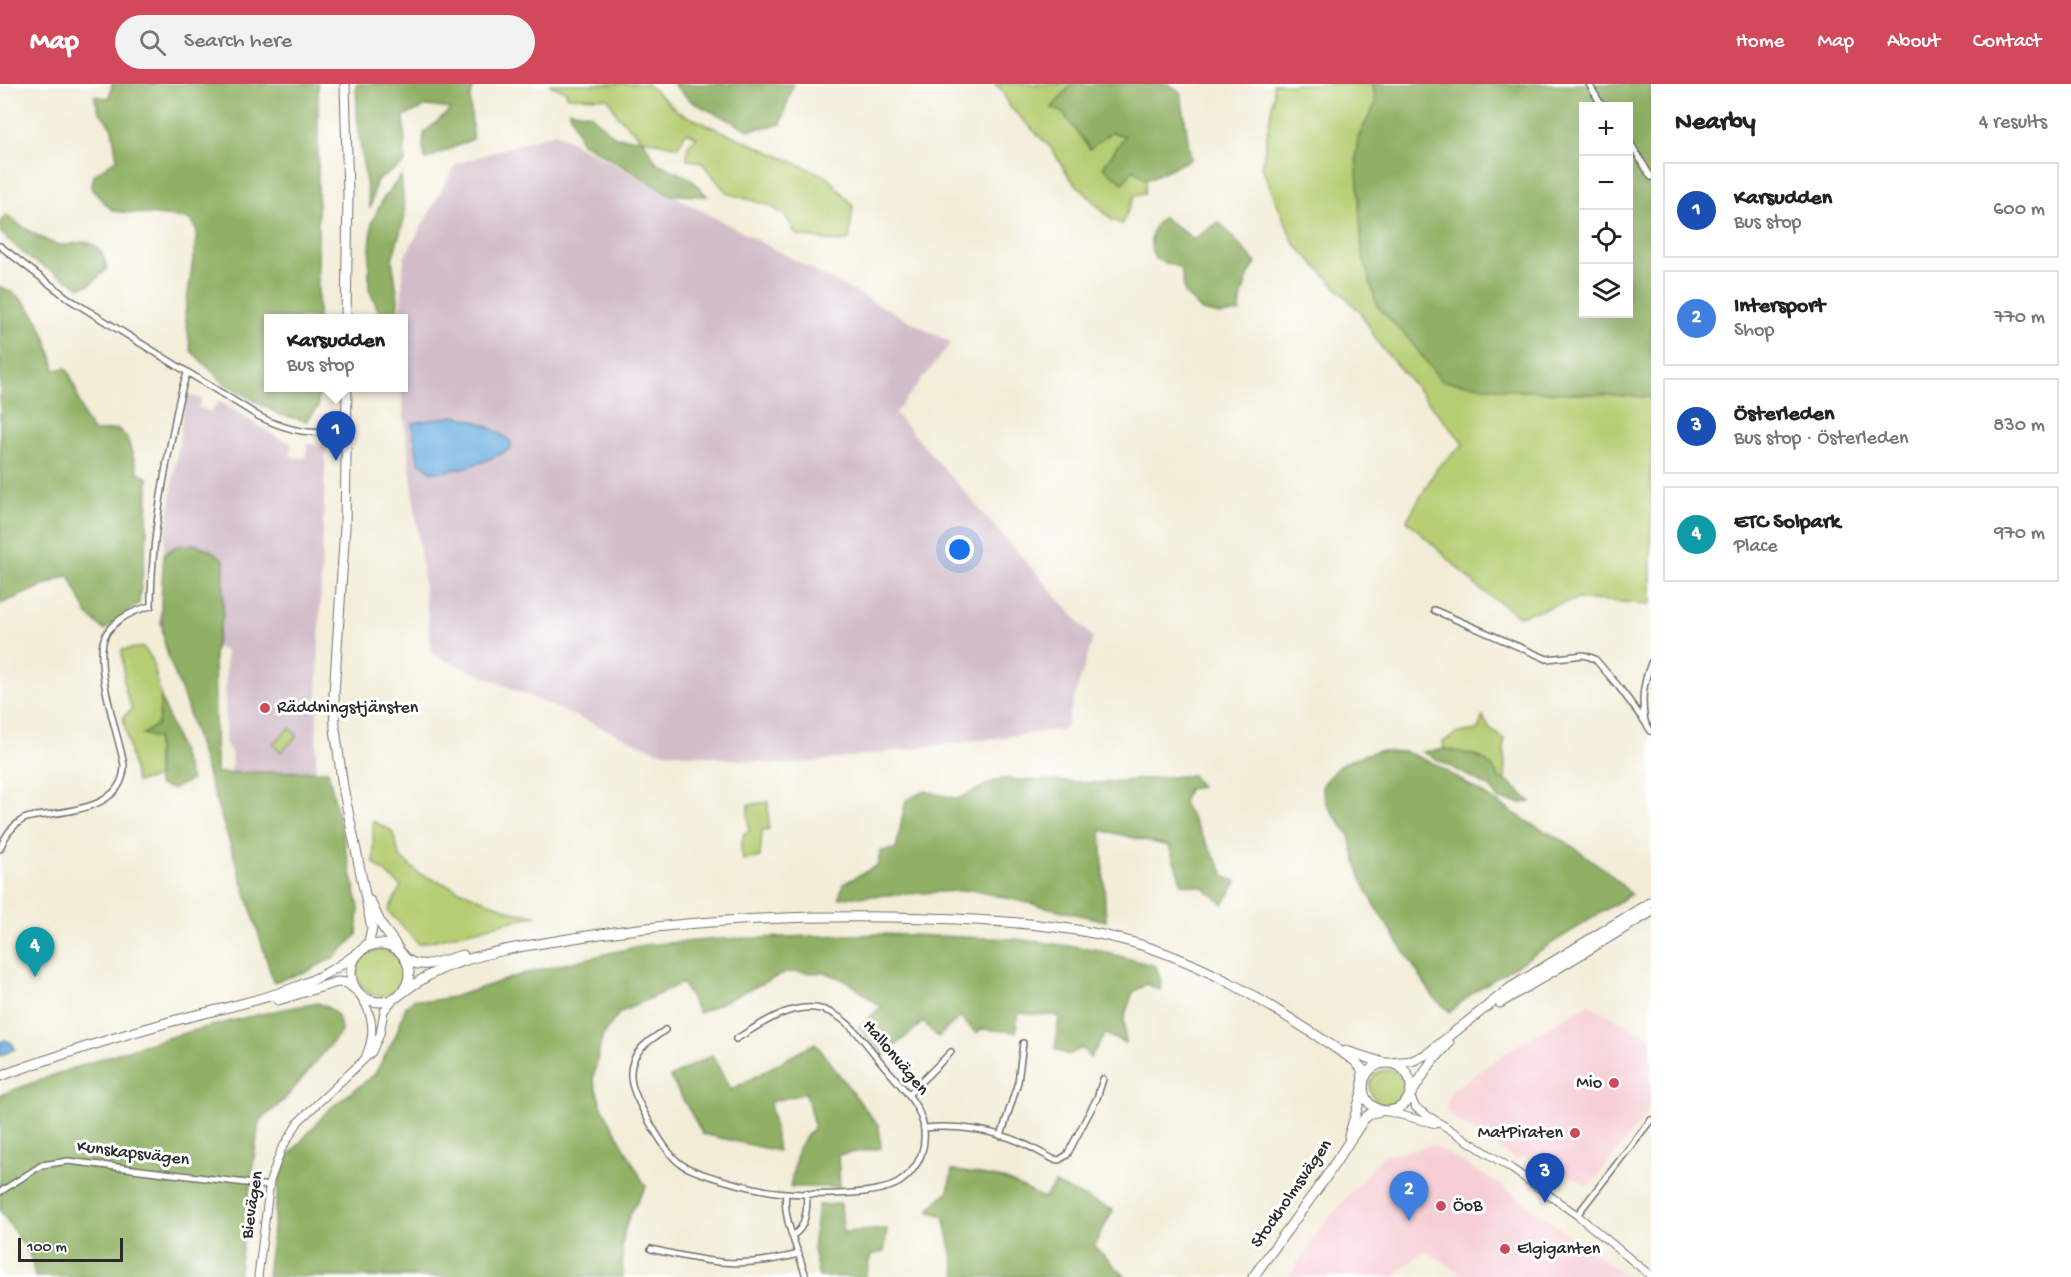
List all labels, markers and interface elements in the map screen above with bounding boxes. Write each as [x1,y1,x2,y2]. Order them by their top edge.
search box [115,15,535,69]
text: Map [30,26,79,59]
icon: search [136,26,169,59]
text: Search here [184,29,292,55]
text: Home [1736,30,1784,55]
text: Map [1817,30,1854,55]
text: About [1887,30,1940,55]
text: Contact [1973,30,2041,55]
map controls [1579,102,1633,318]
button: + [1579,102,1633,156]
text: Nearby [1675,108,1756,139]
text: 4 results [1979,112,2047,135]
button: − [1579,156,1633,210]
text: Karsudden [1734,186,1832,212]
text: 1 [1692,199,1701,222]
text: 600 m [1993,199,2045,222]
button: locate [1579,210,1633,264]
text: Bus stop [1734,212,1801,235]
button: layers [1579,264,1633,318]
text: Intersport [1734,294,1825,320]
text: 2 [1692,307,1701,330]
text: 770 m [1994,307,2045,330]
popup [264,314,408,392]
text: Shop [1734,320,1774,343]
text: Karsudden [287,329,385,355]
text: Bus stop [287,355,354,378]
text: Österleden [1734,402,1834,428]
pin: 1 [316,412,356,461]
text: 3 [1691,415,1702,438]
text: 830 m [1993,415,2045,438]
text: Bus stop · Österleden [1734,428,1908,451]
text: ETC Solpark [1734,510,1840,536]
text: 4 [1692,523,1701,546]
text: 970 m [1994,523,2045,546]
your location [945,535,974,564]
text: Place [1734,536,1778,559]
place label: Räddningstjänsten [277,698,419,719]
marker: Räddningstjänsten [258,701,272,715]
pin: 4 [15,928,54,977]
street label: Hallonvägen [857,1016,933,1100]
place label: Mio [1576,1073,1602,1094]
marker: Mio [1607,1076,1621,1090]
place label: MatPiraten [1478,1123,1563,1144]
marker: MatPiraten [1568,1126,1582,1140]
street label: Stockholmsvägen [1247,1135,1337,1252]
street label: Kunskapsvägen [76,1137,191,1171]
pin: 3 [1526,1154,1564,1203]
street label: Bievägen [237,1169,269,1241]
pin: 2 [1390,1172,1428,1221]
place label: ÖoB [1453,1196,1483,1217]
marker: ÖoB [1434,1199,1448,1213]
scale bar [18,1235,123,1262]
text: 100 m [27,1239,67,1258]
place label: Elgiganten [1517,1239,1601,1260]
marker: Elgiganten [1498,1242,1512,1256]

